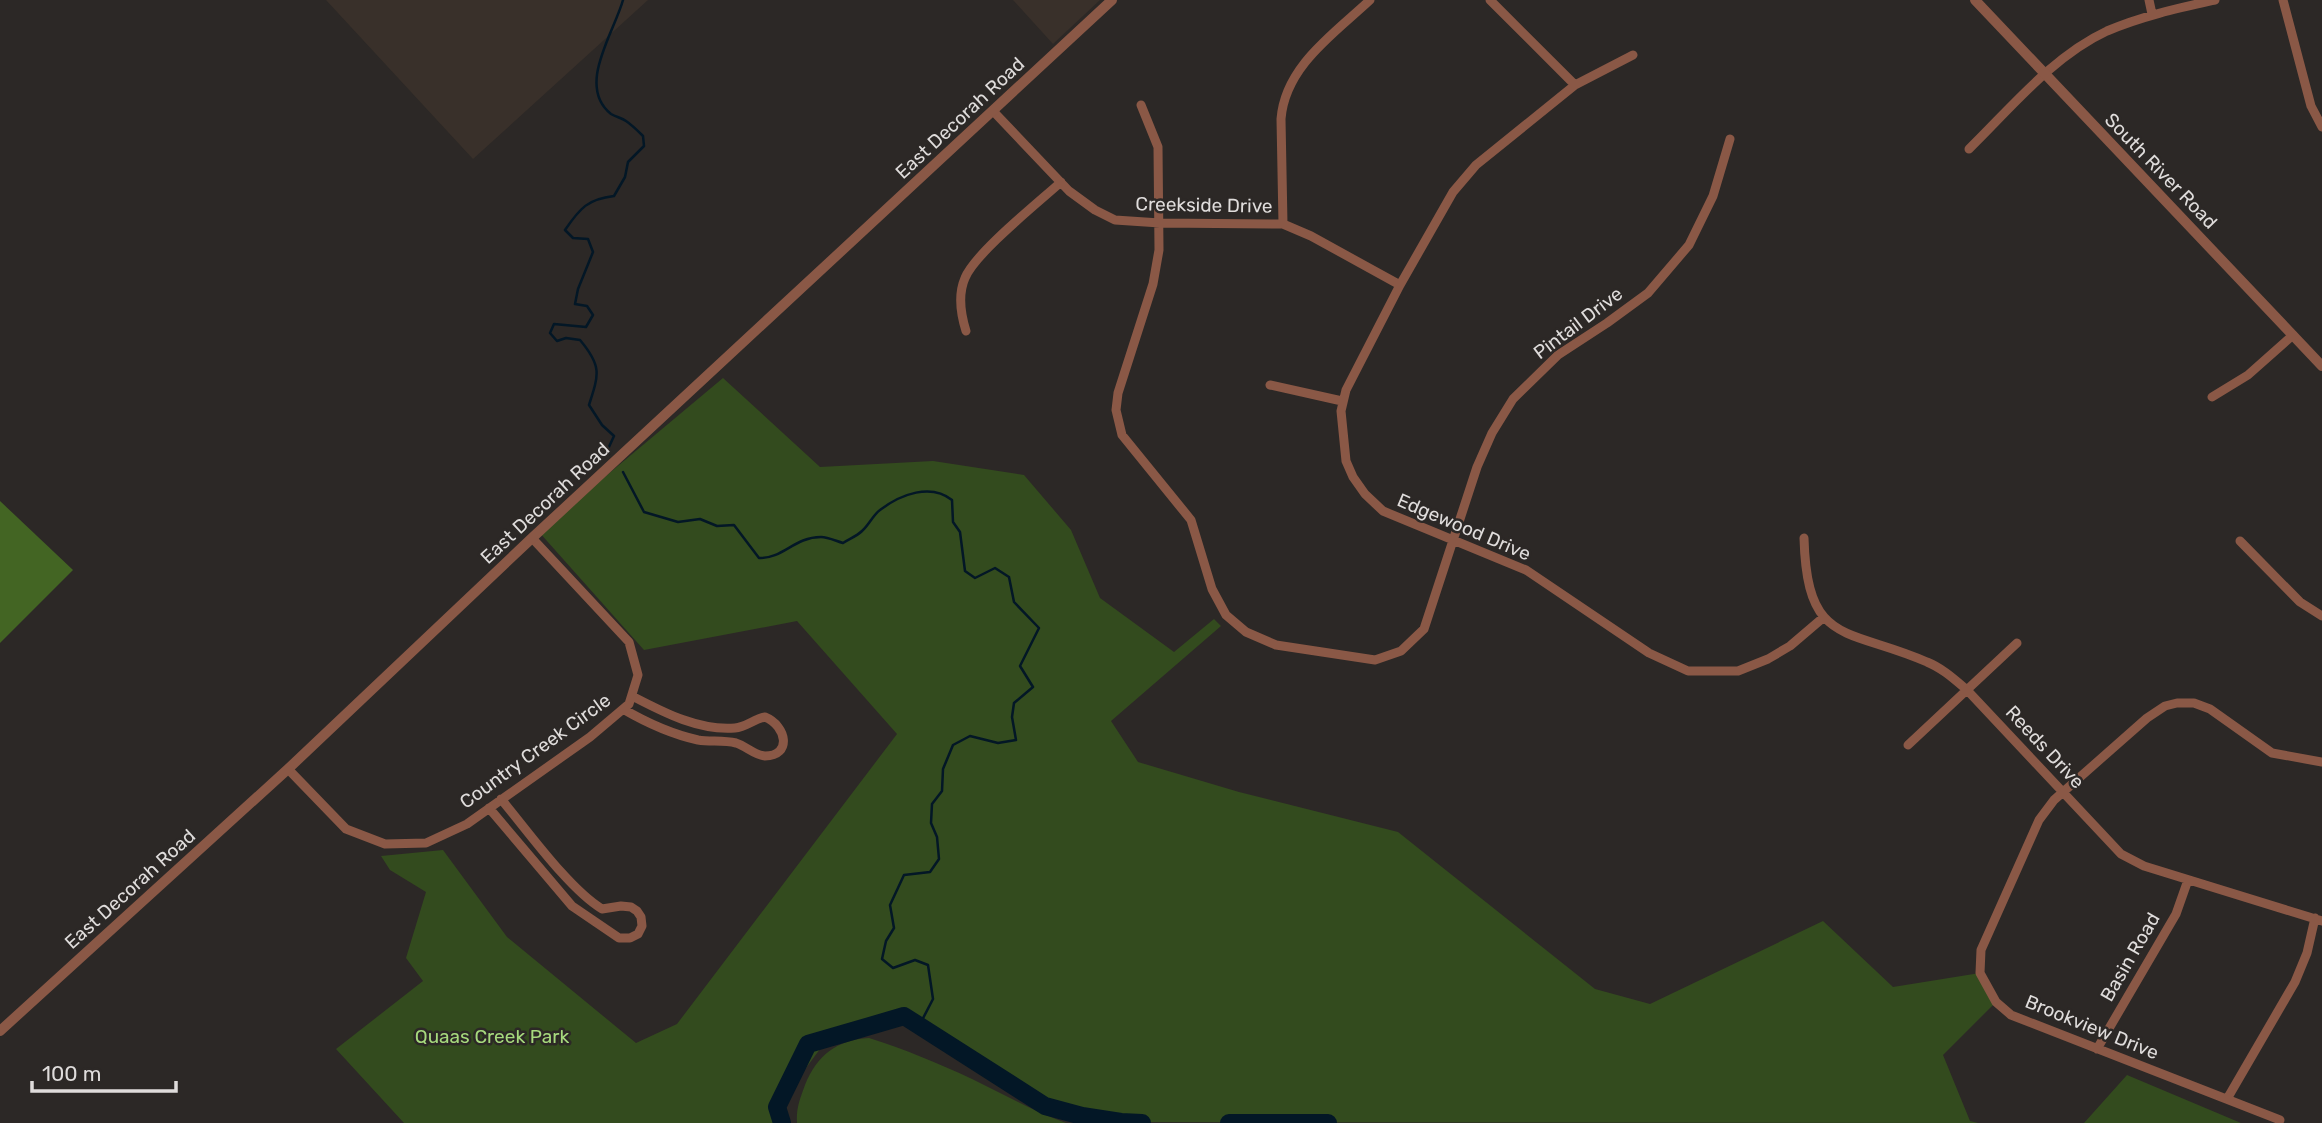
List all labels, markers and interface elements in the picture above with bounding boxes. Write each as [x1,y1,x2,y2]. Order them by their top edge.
street label: East Decorah Road [891,52,1029,184]
street label: South River Road [2100,108,2222,234]
street label: Creekside Drive [1135,192,1273,218]
street label: Pintail Drive [1529,282,1627,364]
street label: East Decorah Road [476,437,614,569]
street label: Edgewood Drive [1394,488,1534,566]
street label: Country Creek Circle [455,689,615,813]
street label: Reeds Drive [2001,701,2089,793]
street label: East Decorah Road [60,824,200,954]
street label: Basin Road [2095,909,2165,1005]
street label: Brookview Drive [2022,990,2162,1064]
park label: Quaas Creek Park [415,1025,569,1048]
scale bar [32,1050,175,1094]
text: 100 m [42,1061,101,1086]

